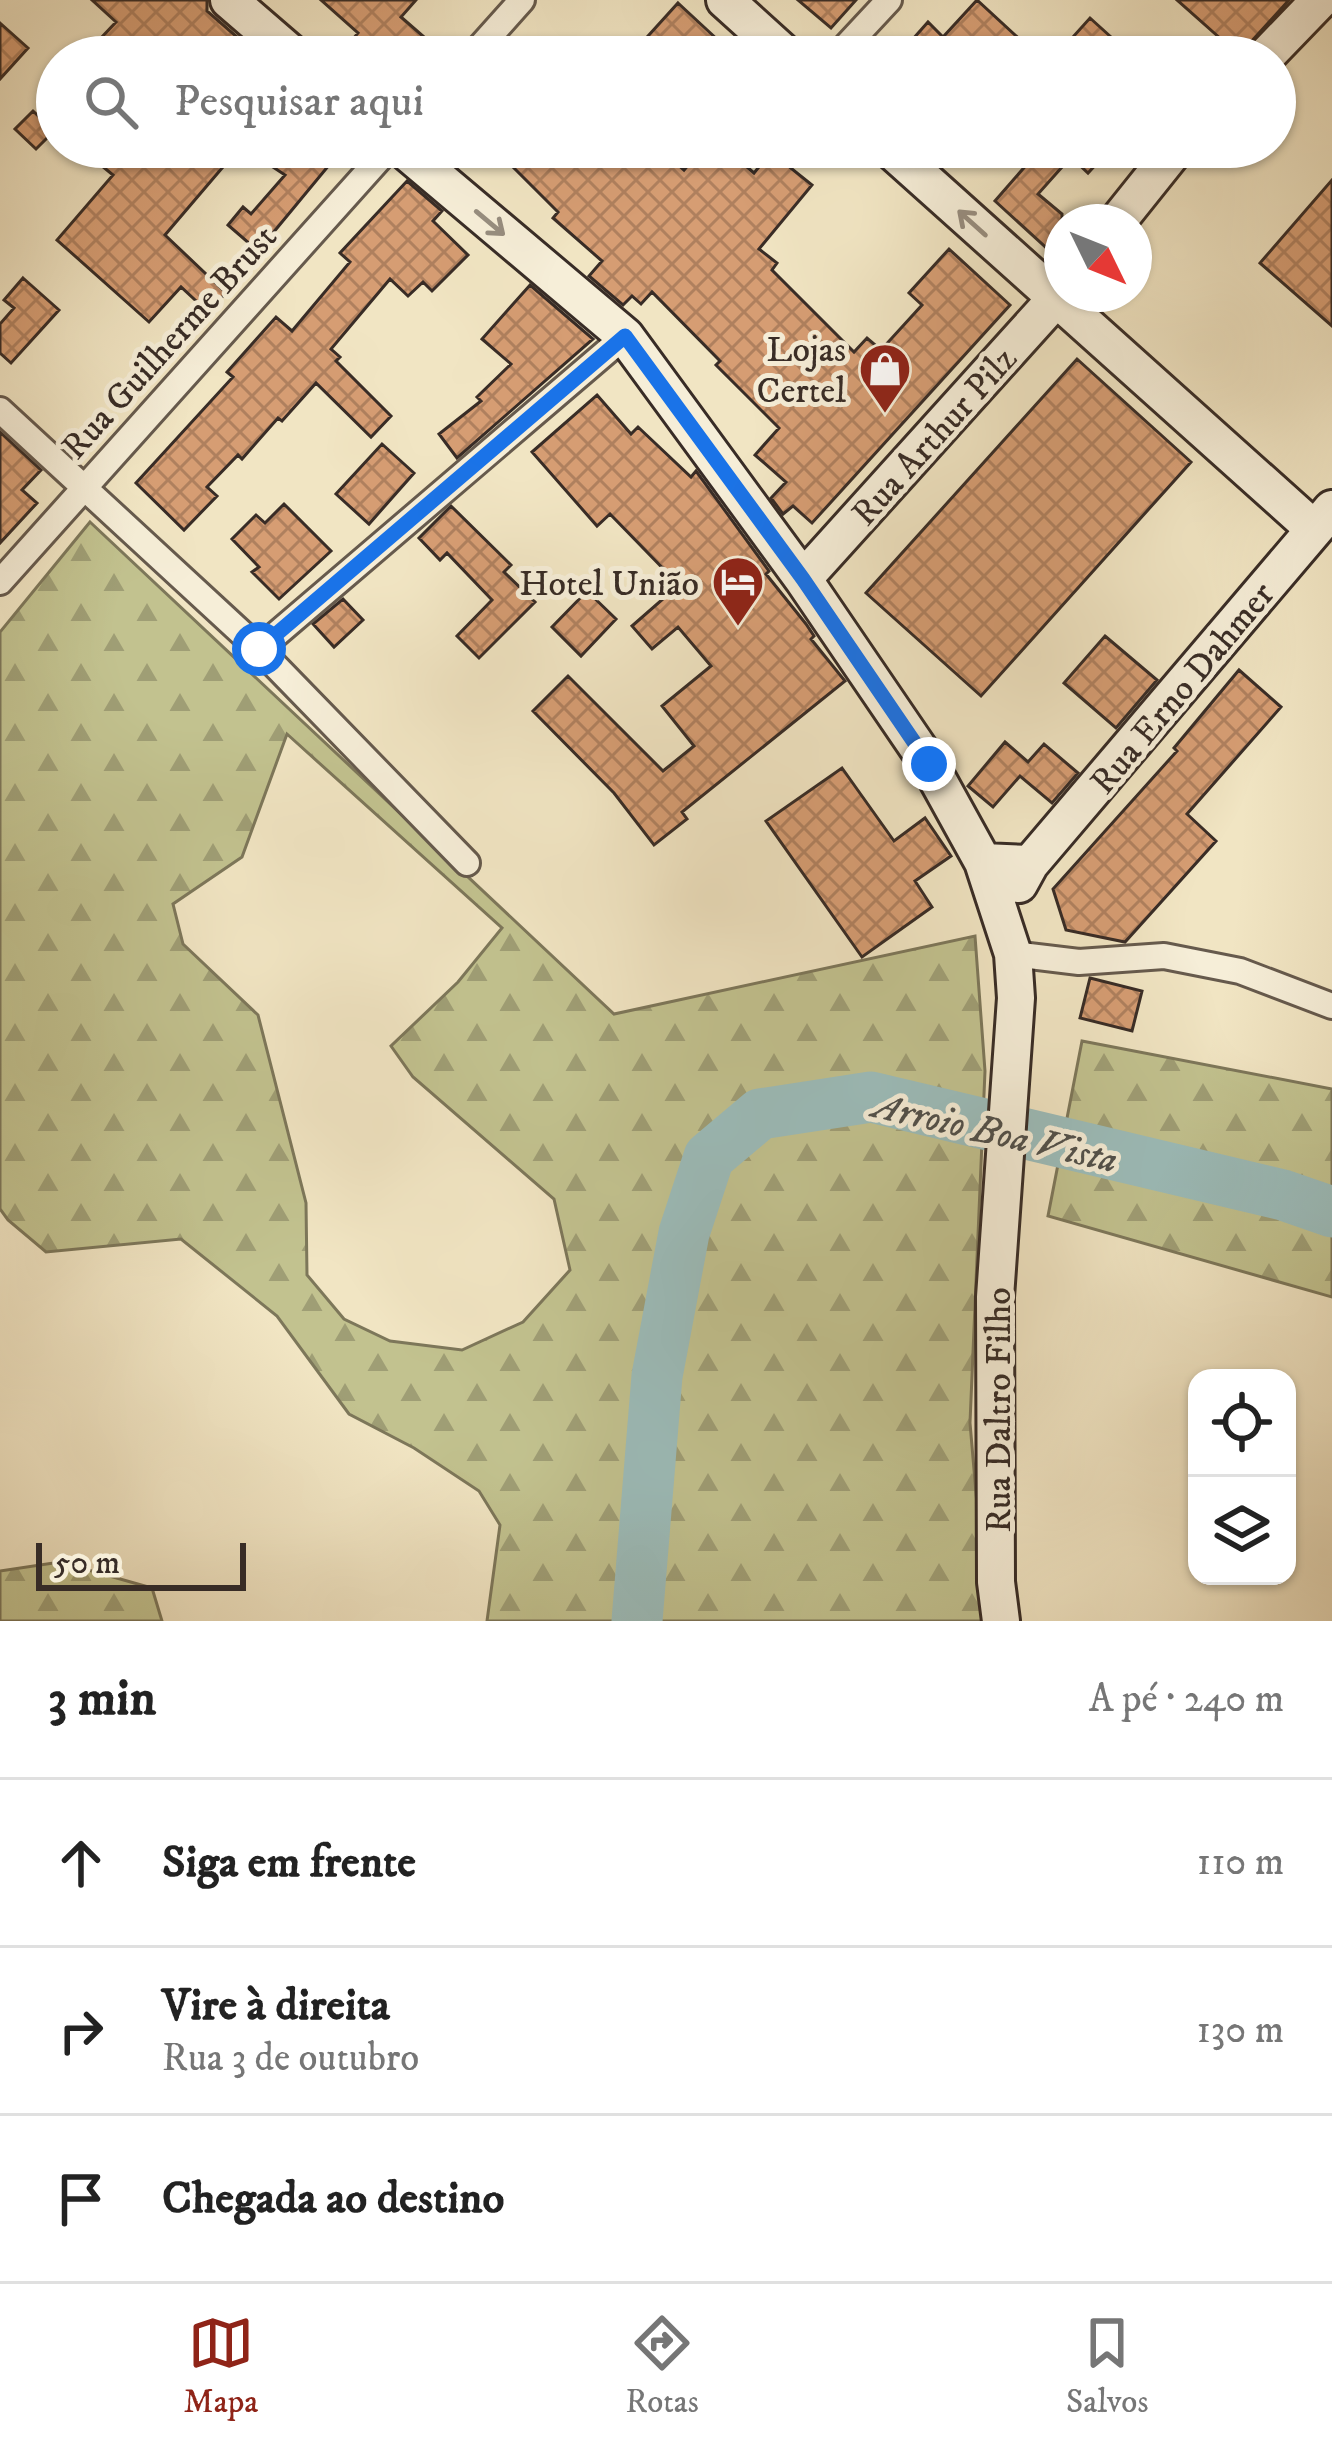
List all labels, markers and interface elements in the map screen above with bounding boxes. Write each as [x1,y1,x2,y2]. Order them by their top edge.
search box [36,36,1296,168]
icon: search [78,69,144,135]
text: Pesquisar aqui [174,74,424,130]
north arrow [1044,204,1152,312]
one-way arrow [474,208,505,236]
one-way arrow [958,210,988,237]
street label: Rua Guilherme Brust [53,216,287,469]
place label: Lojas Certel [757,328,846,414]
street label: Rua Arthur Pilz [843,337,1027,536]
shop icon: Lojas Certel [857,341,913,415]
hotel icon: Hotel União [710,554,766,628]
place label: Hotel União [519,562,699,607]
street label: Rua Erno Dahmer [1081,573,1285,804]
route start [232,622,286,676]
route end [902,737,956,791]
water label: Arroio Boa Vista [865,1081,1122,1185]
street label: Rua Daltro Filho [977,1287,1022,1533]
map controls [1188,1369,1296,1585]
button: locate [1188,1369,1296,1477]
button: layers [1188,1477,1296,1585]
scale bar [36,1537,246,1590]
text: 50 m [54,1543,120,1584]
text: 3 min [48,1667,156,1731]
text: A pé · 240 m [1089,1675,1284,1724]
icon: ahead [48,1830,114,1896]
text: Siga em frente [162,1835,416,1891]
text: 110 m [1197,1838,1284,1887]
text: Vire à direita [162,1978,390,2034]
icon: right [48,1998,114,2064]
text: 130 m [1196,2006,1284,2055]
text: Rua 3 de outubro [162,2034,419,2083]
icon: arrive [48,2166,114,2232]
text: Chegada ao destino [162,2171,504,2227]
tab: Mapa [184,2310,258,2423]
tab: Rotas [625,2310,699,2423]
tab: Salvos [1066,2310,1148,2423]

